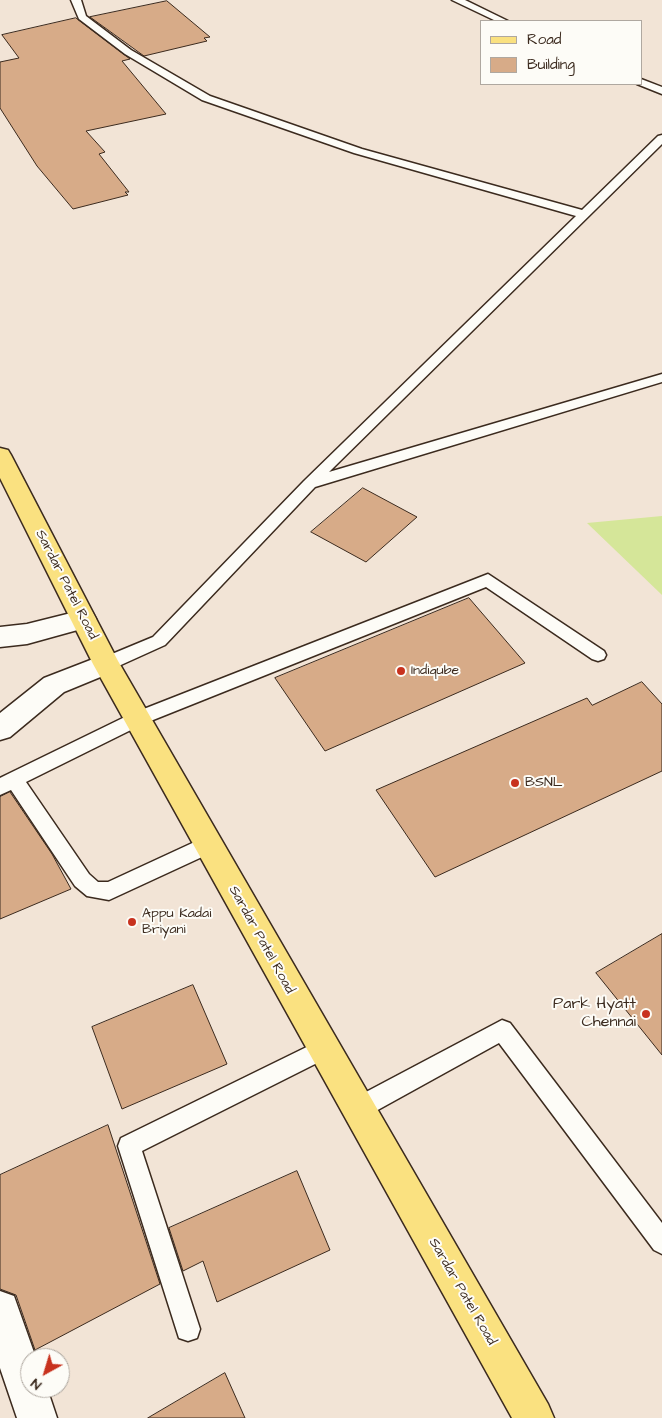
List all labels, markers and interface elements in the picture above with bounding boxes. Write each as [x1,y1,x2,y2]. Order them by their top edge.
legend [480,20,642,85]
text: Road [527,29,561,50]
text: Building [527,54,575,75]
street label: Sardar Patel Road [31,527,101,643]
place label: Indiqube [411,663,459,679]
marker: Indiqube [395,665,407,677]
place label: BSNL [525,775,562,791]
marker: BSNL [509,777,521,789]
street label: Sardar Patel Road [224,883,298,997]
place label: Appu Kadai Briyani [142,906,211,939]
marker: Appu Kadai Briyani [126,916,138,928]
place label: Park Hyatt Chennai [553,995,636,1033]
marker: Park Hyatt Chennai [640,1008,652,1020]
street label: Sardar Patel Road [425,1236,499,1348]
north arrow [20,1348,70,1398]
text: N [26,1373,46,1394]

